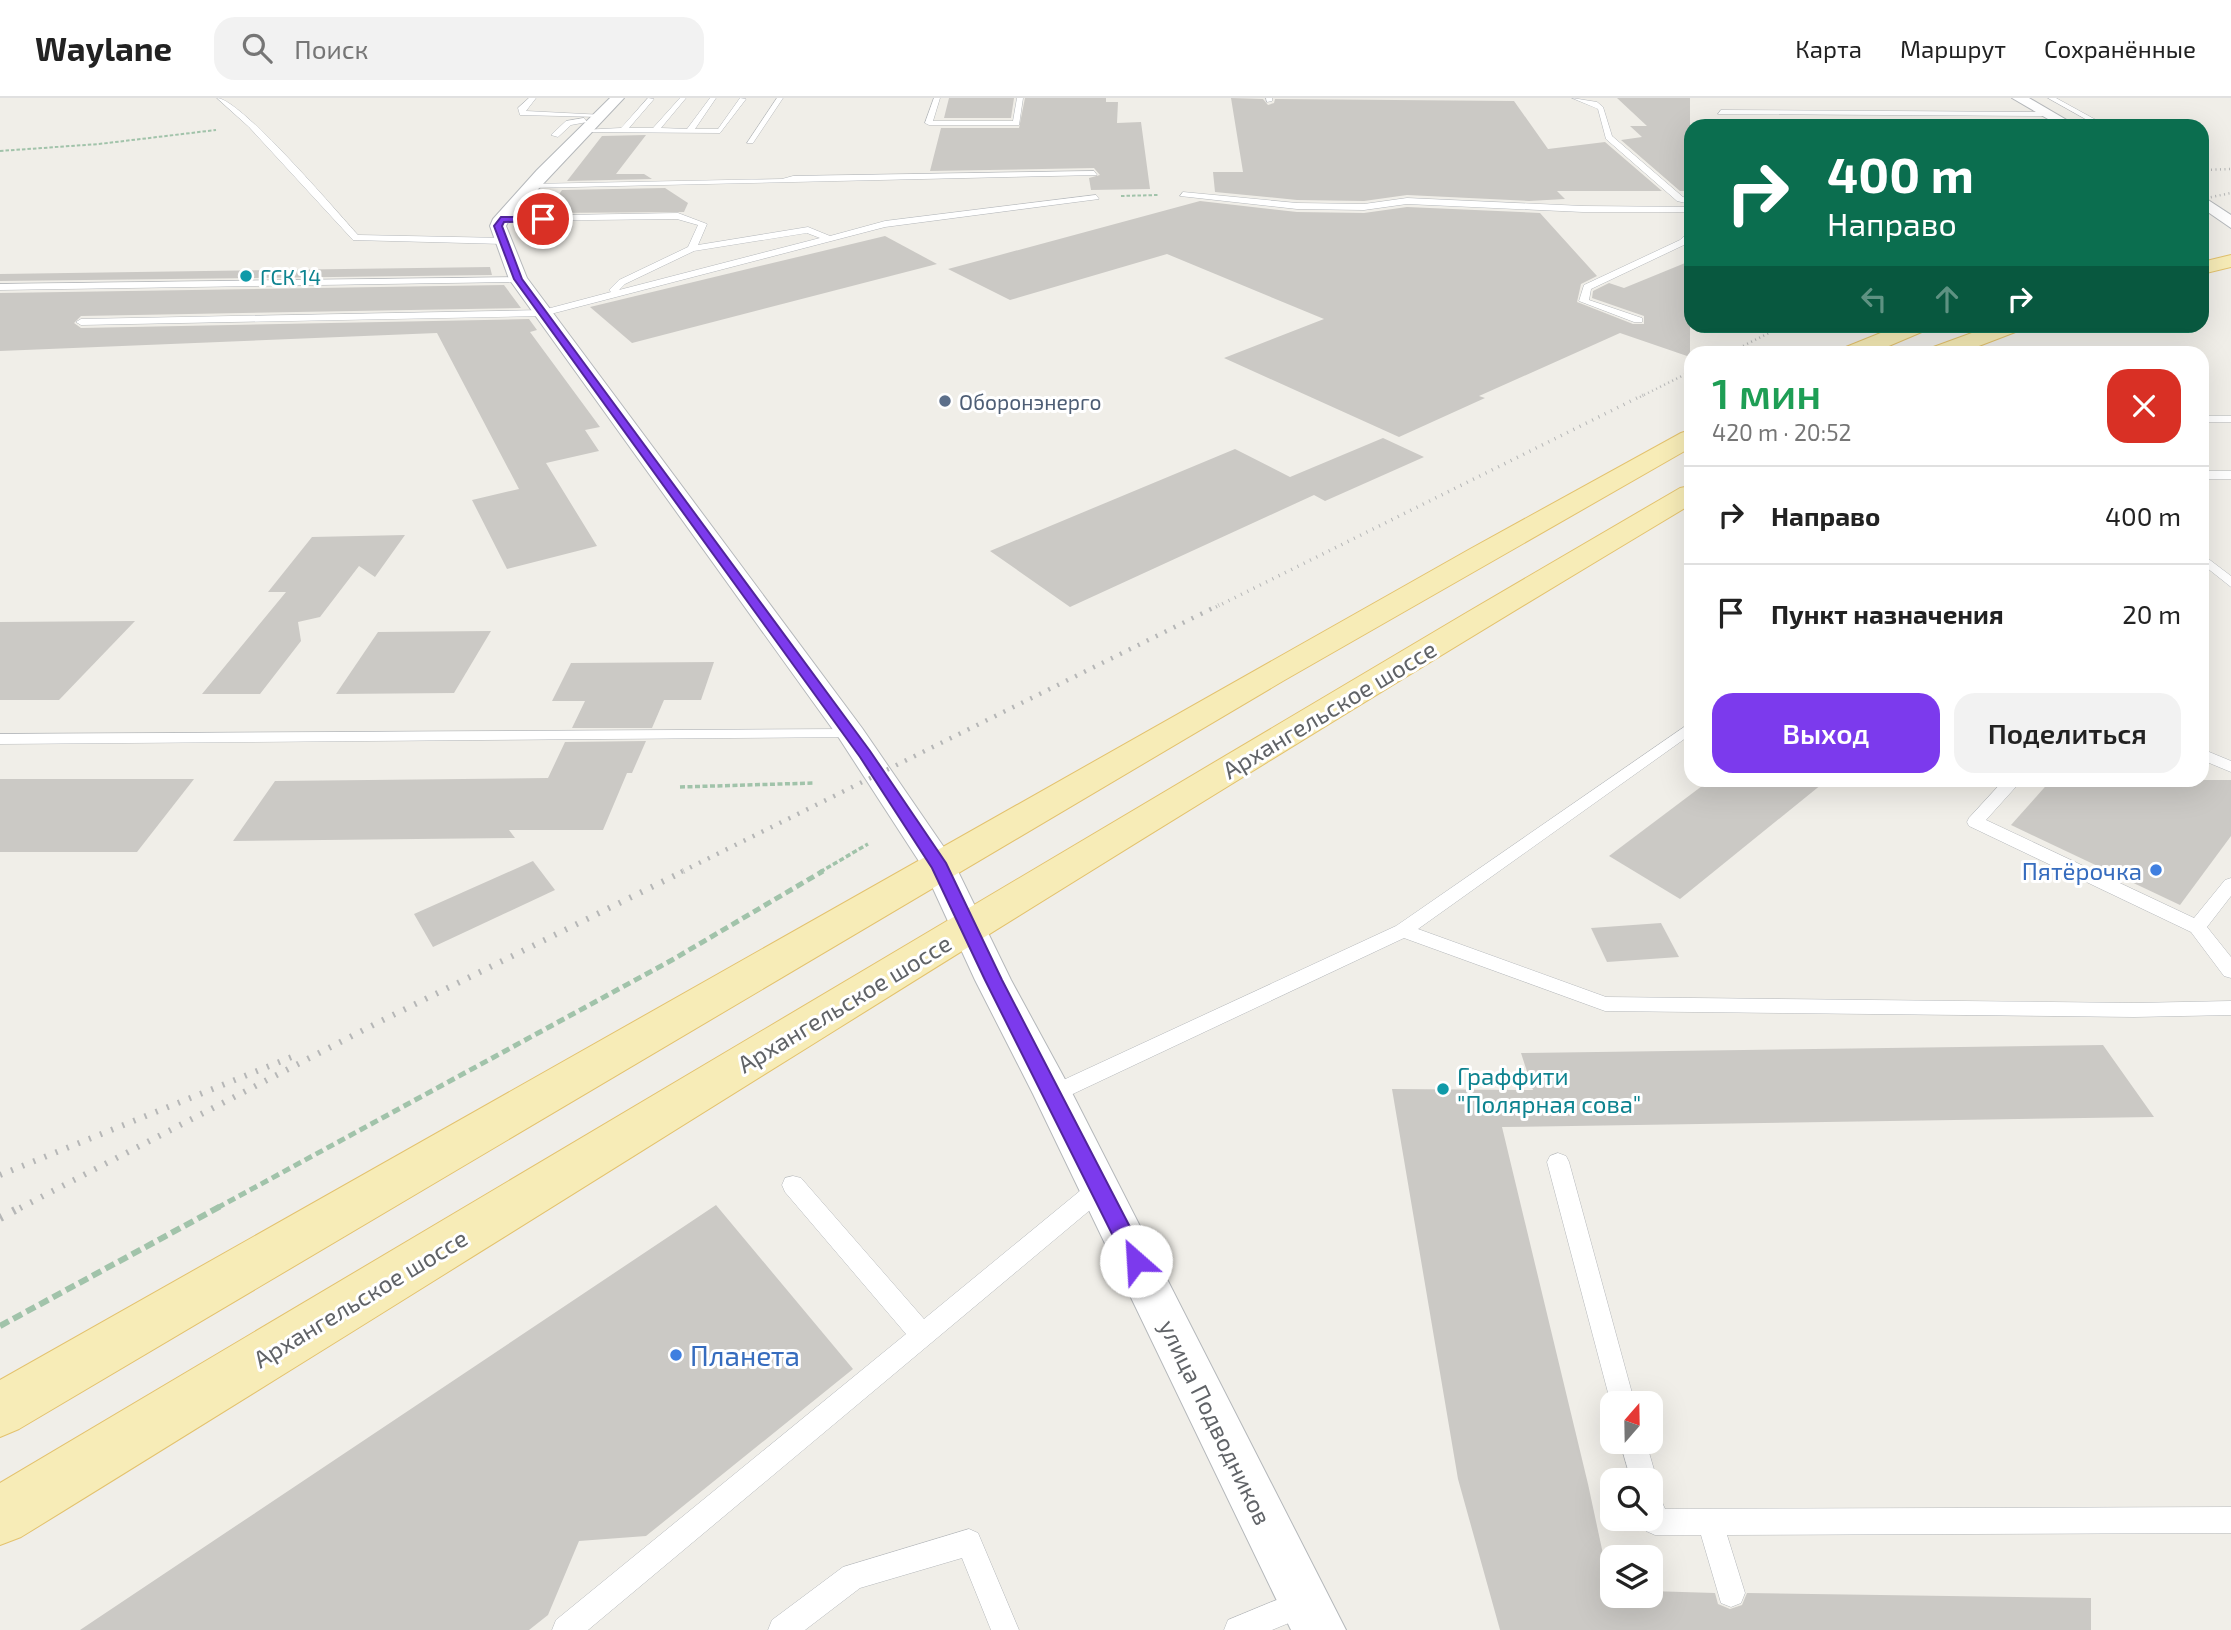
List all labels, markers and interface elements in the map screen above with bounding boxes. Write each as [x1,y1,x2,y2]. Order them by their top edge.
search box [214,17,704,80]
text: Waylane [35,28,172,68]
icon: search [238,29,276,67]
text: Поиск [294,33,368,64]
text: Карта [1795,34,1862,63]
text: Маршрут [1900,34,2006,63]
text: Сохранённые [2044,34,2196,63]
text: 400 m [1827,144,1974,203]
icon: right [1712,147,1803,238]
pin [513,189,573,249]
icon: arrive [524,200,562,238]
text: Направо [1827,204,1957,242]
place label: ГСК 14 [260,264,321,289]
marker: ГСК 14 [238,268,254,284]
icon: left [1855,280,1893,318]
icon: ahead [1928,280,1966,318]
icon: right [2001,280,2039,318]
text: 1 мин [1712,367,1821,417]
button: close [2107,369,2181,443]
place label: Оборонэнерго [959,389,1101,414]
marker: Оборонэнерго [937,393,953,409]
text: 420 m · 20:52 [1712,418,1851,446]
icon: right [1712,496,1750,534]
text: Направо [1771,500,1880,531]
text: 400 m [2105,500,2181,531]
icon: arrive [1712,594,1750,632]
text: Пункт назначения [1771,598,2004,629]
text: 20 m [2122,598,2181,629]
street label: Архангельское шоссе [1217,634,1441,784]
button: Выход [1712,693,1940,773]
button: Поделиться [1954,693,2181,773]
place label: Пятёрочка [2022,856,2142,885]
marker: Пятёрочка [2148,862,2164,878]
street label: Архангельское шоссе [732,928,956,1078]
place label: Граффити "Полярная сова" [1457,1061,1641,1118]
marker: Граффити "Полярная сова" [1435,1081,1451,1097]
street label: Архангельское шоссе [248,1223,472,1373]
position arrow [1099,1224,1173,1298]
street label: улица Подводников [1153,1315,1278,1530]
place label: Планета [690,1338,800,1372]
marker: Планета [668,1347,684,1363]
north arrow [1600,1391,1662,1454]
map controls [1600,1391,1663,1608]
button: search [1600,1468,1663,1531]
button: layers [1600,1545,1663,1608]

